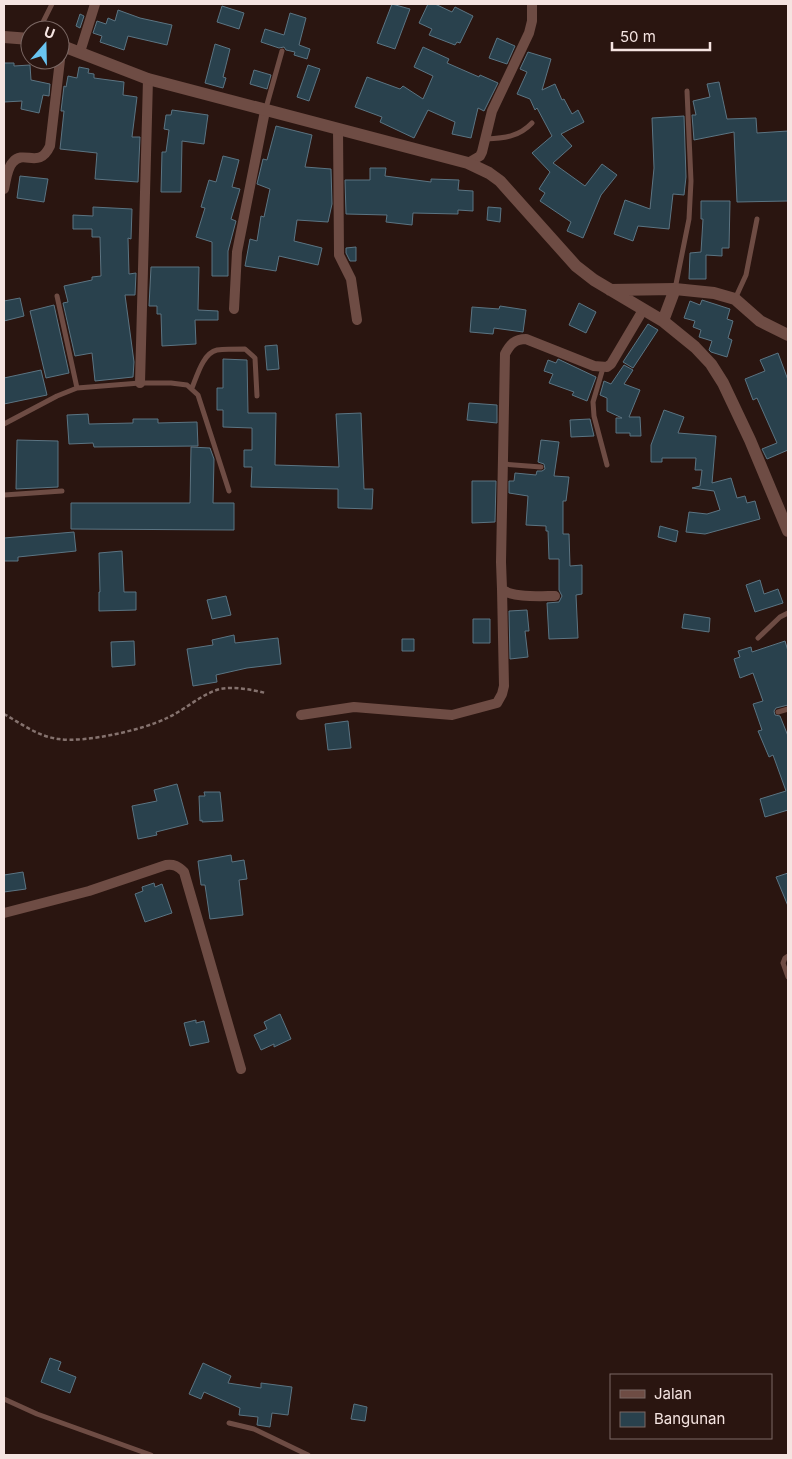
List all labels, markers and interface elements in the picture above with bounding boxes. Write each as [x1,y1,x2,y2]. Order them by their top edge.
north arrow [20,20,70,70]
scale bar [612,20,710,52]
text: U [42,23,57,42]
text: 50 m [620,27,656,46]
legend [610,1374,772,1439]
text: Jalan [654,1384,692,1403]
text: Bangunan [654,1409,725,1428]

